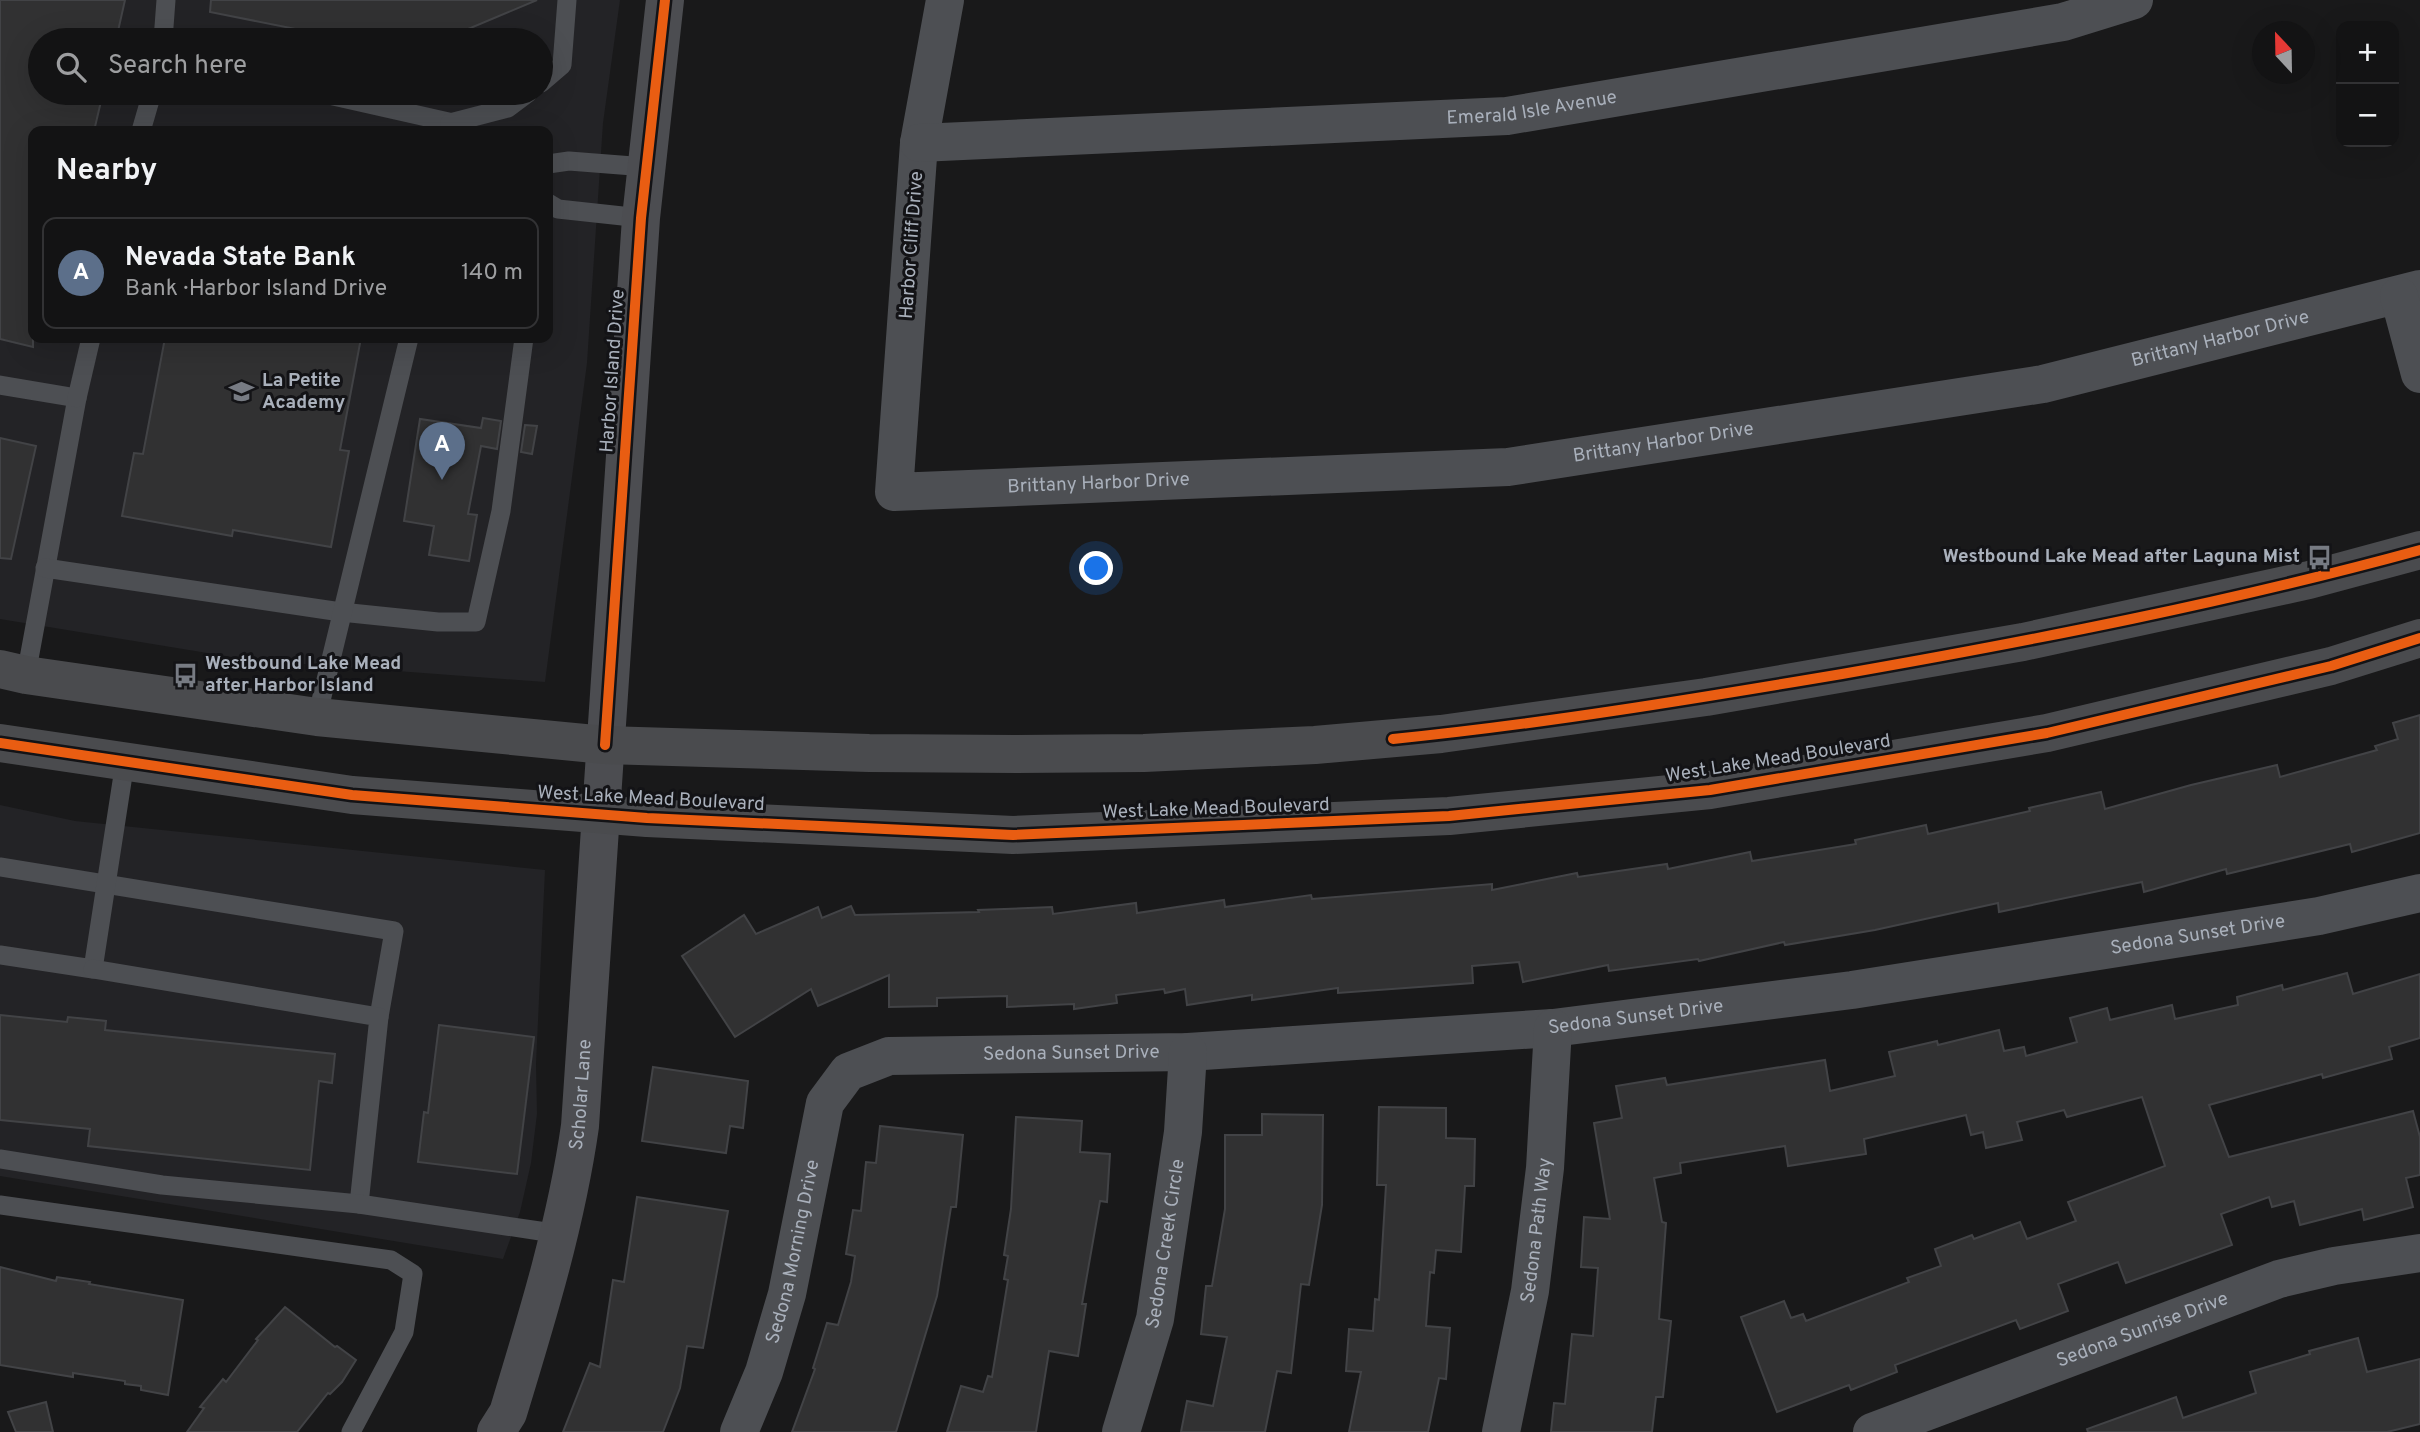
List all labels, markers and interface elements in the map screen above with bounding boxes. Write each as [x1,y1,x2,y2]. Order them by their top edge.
north arrow [2252,21,2315,84]
map controls [2336,21,2399,147]
button: + [2336,21,2399,84]
search box [28,28,553,105]
icon: search [52,48,90,86]
text: Search here [108,50,247,83]
button: − [2336,84,2399,147]
street label: Emerald Isle Avenue [1446,86,1619,131]
text: Nearby [56,153,157,190]
street label: Harbor Cliff Drive [895,170,929,320]
text: Nevada State Bank [125,242,356,275]
text: A [73,259,89,288]
text: 140 m [461,259,523,288]
text: Bank · Harbor Island Drive [125,275,387,304]
street label: Harbor Island Drive [595,288,631,454]
street label: Brittany Harbor Drive [2129,305,2312,373]
place label: La Petite Academy [262,369,345,415]
school or university icon: La Petite Academy [228,378,256,406]
street label: Brittany Harbor Drive [1571,417,1755,469]
pin: A [419,422,465,480]
street label: Brittany Harbor Drive [1007,468,1190,499]
bus stop icon: Westbound Lake Mead after Laguna Mist [2306,543,2334,571]
place label: Westbound Lake Mead after Laguna Mist [1943,545,2300,569]
your location [1079,551,1113,585]
place label: Westbound Lake Mead after Harbor Island [205,652,401,698]
bus stop icon: Westbound Lake Mead after Harbor Island [171,661,199,689]
street label: West Lake Mead Boulevard [1664,729,1892,789]
street label: West Lake Mead Boulevard [537,781,765,817]
street label: West Lake Mead Boulevard [1102,793,1330,825]
street label: Sedona Sunset Drive [2109,910,2287,961]
street label: Sedona Sunset Drive [1547,994,1725,1041]
street label: Scholar Lane [564,1038,598,1152]
street label: Sedona Sunset Drive [983,1040,1160,1067]
street label: Sedona Creek Circle [1141,1157,1191,1332]
street label: Sedona Path Way [1516,1157,1558,1305]
street label: Sedona Morning Drive [761,1158,825,1347]
street label: Sedona Sunrise Drive [2053,1287,2232,1374]

